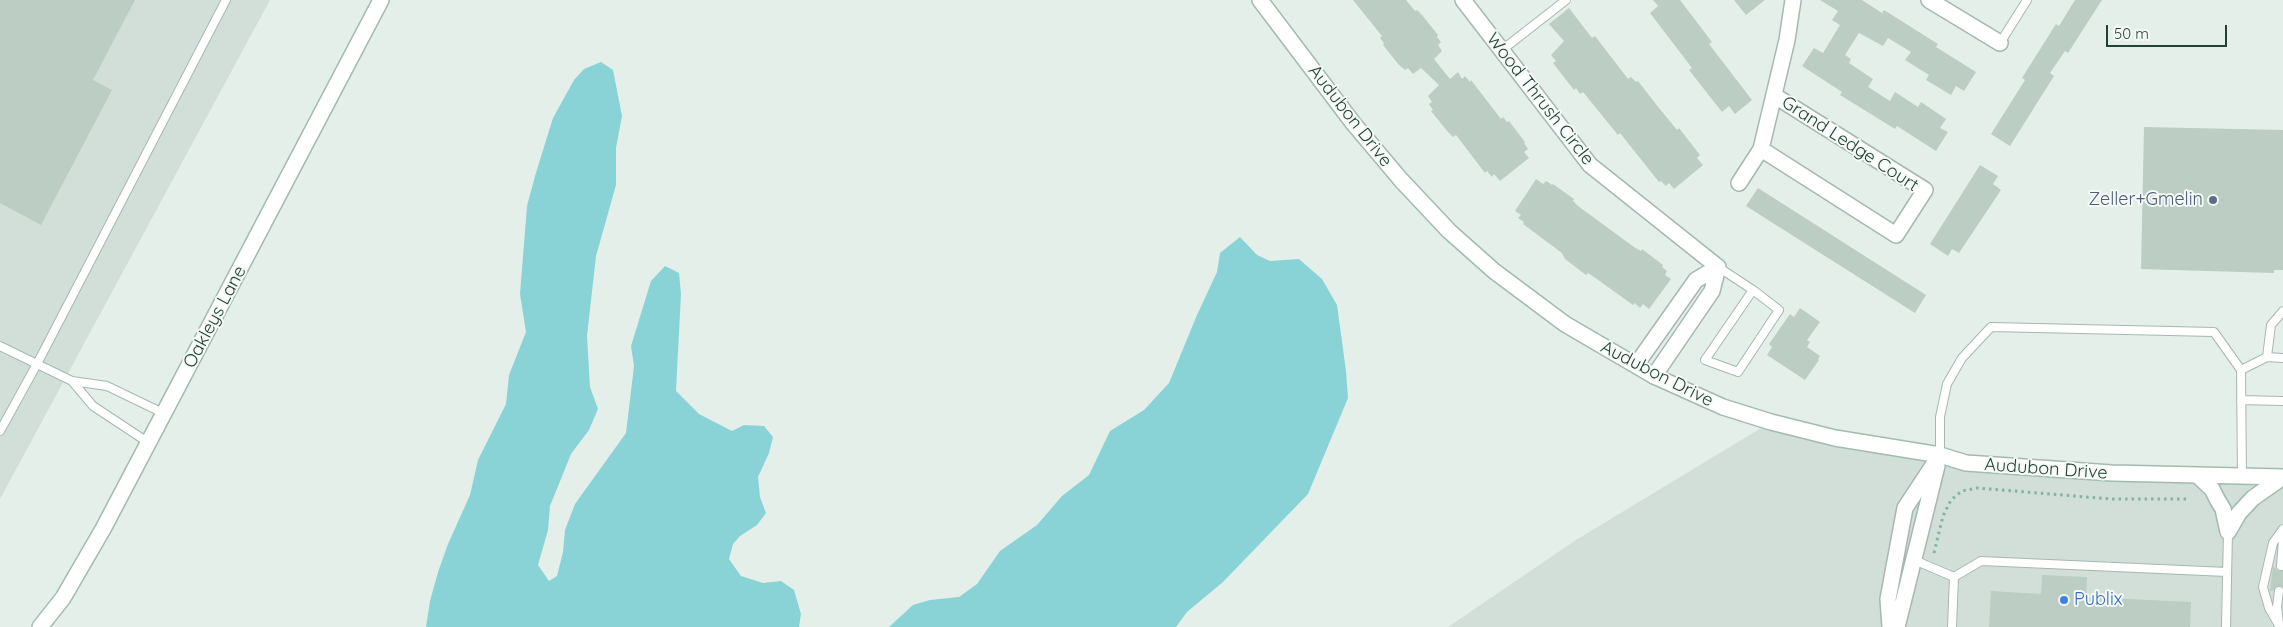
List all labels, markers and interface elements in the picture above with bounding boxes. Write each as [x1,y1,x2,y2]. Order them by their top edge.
scale bar [2108,15,2229,47]
text: 50 m [2114,24,2149,43]
street label: Wood Thrush Circle [1482,28,1598,170]
street label: Audubon Drive [1303,61,1397,171]
street label: Grand Ledge Court [1777,92,1923,196]
place label: Zeller+Gmelin [2089,189,2203,211]
marker: Zeller+Gmelin [2207,194,2219,206]
street label: Oakleys Lane [179,262,251,372]
street label: Audubon Drive [1597,336,1717,412]
street label: Audubon Drive [1984,454,2108,484]
place label: Publix [2074,589,2122,611]
marker: Publix [2058,594,2070,606]

